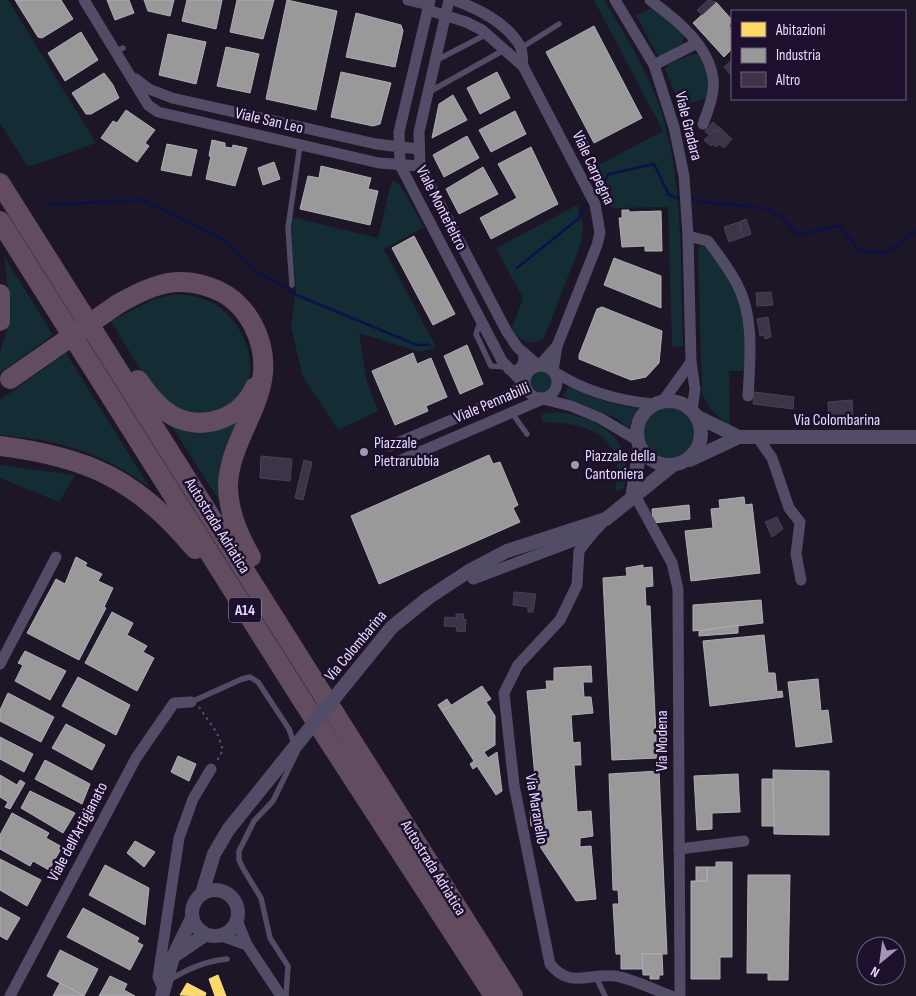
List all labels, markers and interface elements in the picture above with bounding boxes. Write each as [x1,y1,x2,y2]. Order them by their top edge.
legend [731,10,906,100]
text: Abitazioni [775,21,826,40]
text: Industria [776,46,821,65]
text: Altro [775,71,800,90]
street label: Viale Gradara [670,90,706,162]
street label: Viale San Leo [233,104,305,138]
street label: Viale Carpegna [568,128,618,208]
street label: Viale Montefeltro [412,163,470,253]
street label: Viale Pennabilli [451,379,533,427]
street label: Via Colombarina [794,411,880,430]
place label: Piazzale Pietrarubbia [374,434,439,471]
marker: Piazzale Pietrarubbia [358,446,370,458]
place label: Piazzale della Cantoniera [585,447,656,484]
marker: Piazzale della Cantoniera [569,459,581,471]
street label: Autostrada Adriatica [180,474,254,577]
road number: A14 [229,598,261,622]
street label: Via Colombarina [321,607,391,685]
street label: Via Modena [653,710,672,772]
street label: Via Maranello [520,772,552,846]
street label: Viale dell'Artigianato [44,779,112,885]
street label: Autostrada Adriatica [396,816,470,919]
north arrow [856,936,906,986]
text: N [868,963,882,981]

